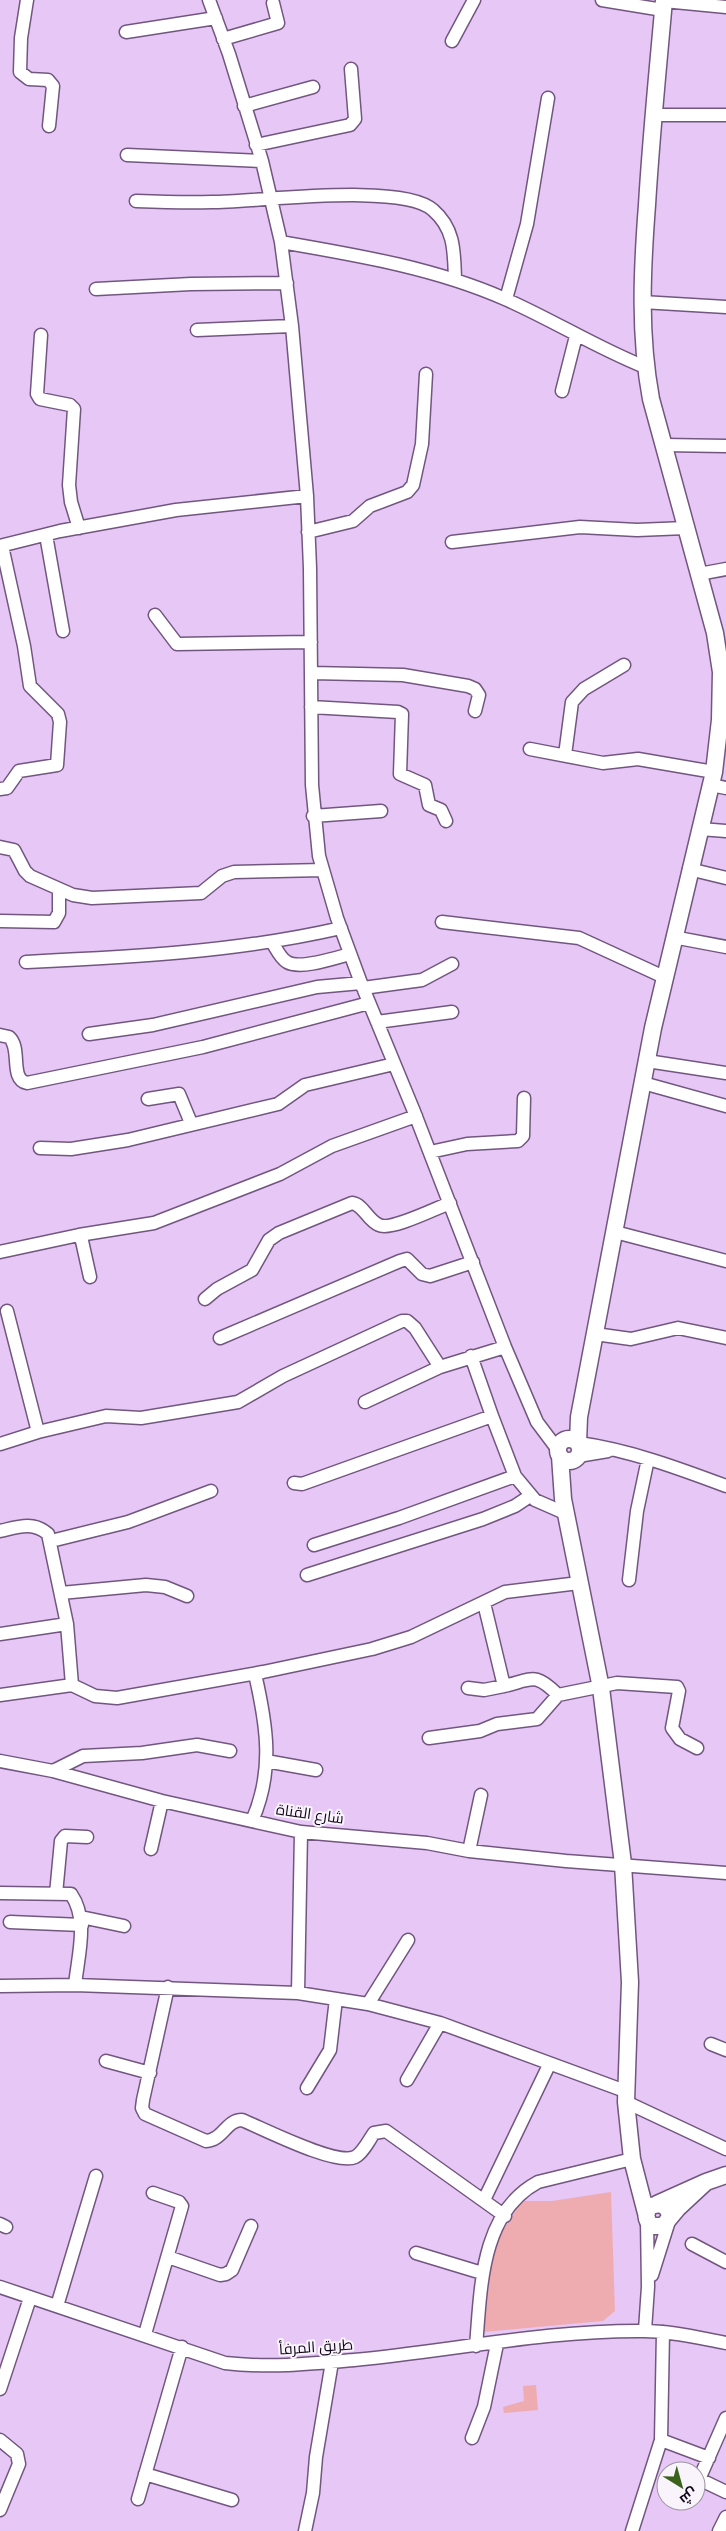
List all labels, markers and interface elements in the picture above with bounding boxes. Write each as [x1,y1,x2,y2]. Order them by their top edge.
street label: شارع القناة [275,1799,345,1830]
street label: طريق المرفأ [278,2334,354,2360]
north arrow [656,2461,706,2511]
text: ش [676,2483,701,2509]

